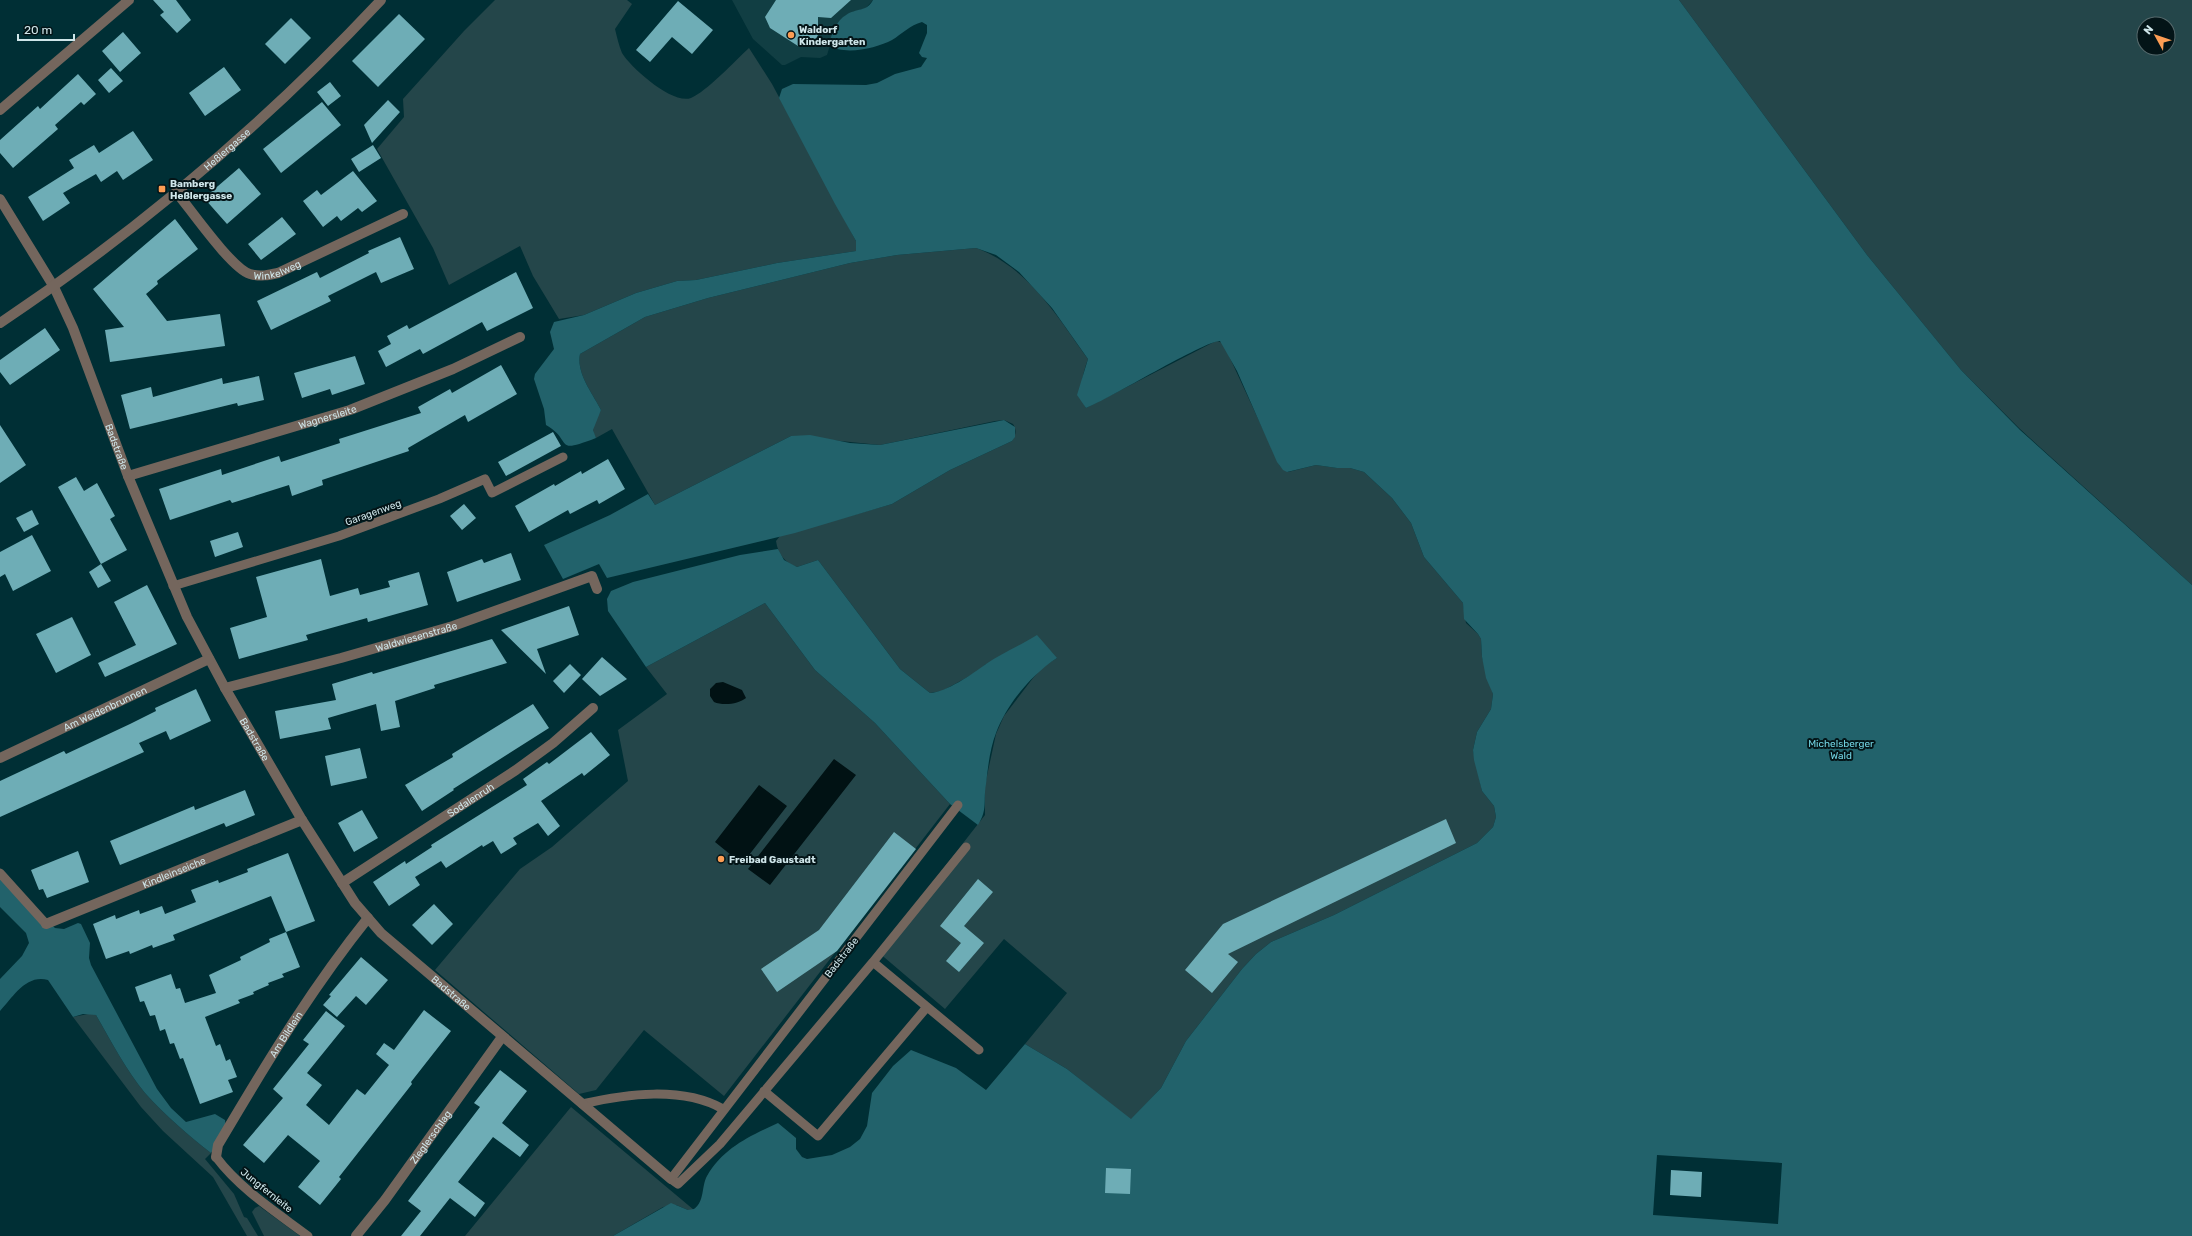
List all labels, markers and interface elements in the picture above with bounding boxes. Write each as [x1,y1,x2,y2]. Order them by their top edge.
scale bar [18,16,74,42]
north arrow [2136,16,2176,56]
text: 20 m [24,23,52,37]
text: N [2141,23,2156,37]
place label: Waldorf Kindergarten [799,24,865,48]
marker: Waldorf Kindergarten [786,30,796,40]
street label: Heßlergasse [202,126,253,173]
place label: Bamberg Heßlergasse [170,178,232,202]
marker: Bamberg Heßlergasse [157,184,167,194]
street label: Winkelweg [253,258,303,283]
street label: Wagnersleite [297,403,359,432]
street label: Badstraße [102,422,130,472]
street label: Garagenweg [344,497,403,529]
street label: Waldwiesenstraße [374,620,459,655]
street label: Am Weidenbrunnen [62,684,149,734]
street label: Badstraße [237,716,271,764]
park label: Michelsberger Wald [1808,738,1874,762]
street label: Sodalenruh [445,781,497,820]
marker: Freibad Gaustadt [716,854,726,864]
place label: Freibad Gaustadt [729,854,816,866]
street label: Kindleinseiche [141,855,208,891]
street label: Badstraße [822,935,861,980]
street label: Badstraße [429,973,473,1014]
street label: Am Bildlein [267,1010,306,1060]
street label: Zieglerschlag [408,1108,454,1166]
street label: Jungfernleite [238,1166,295,1216]

